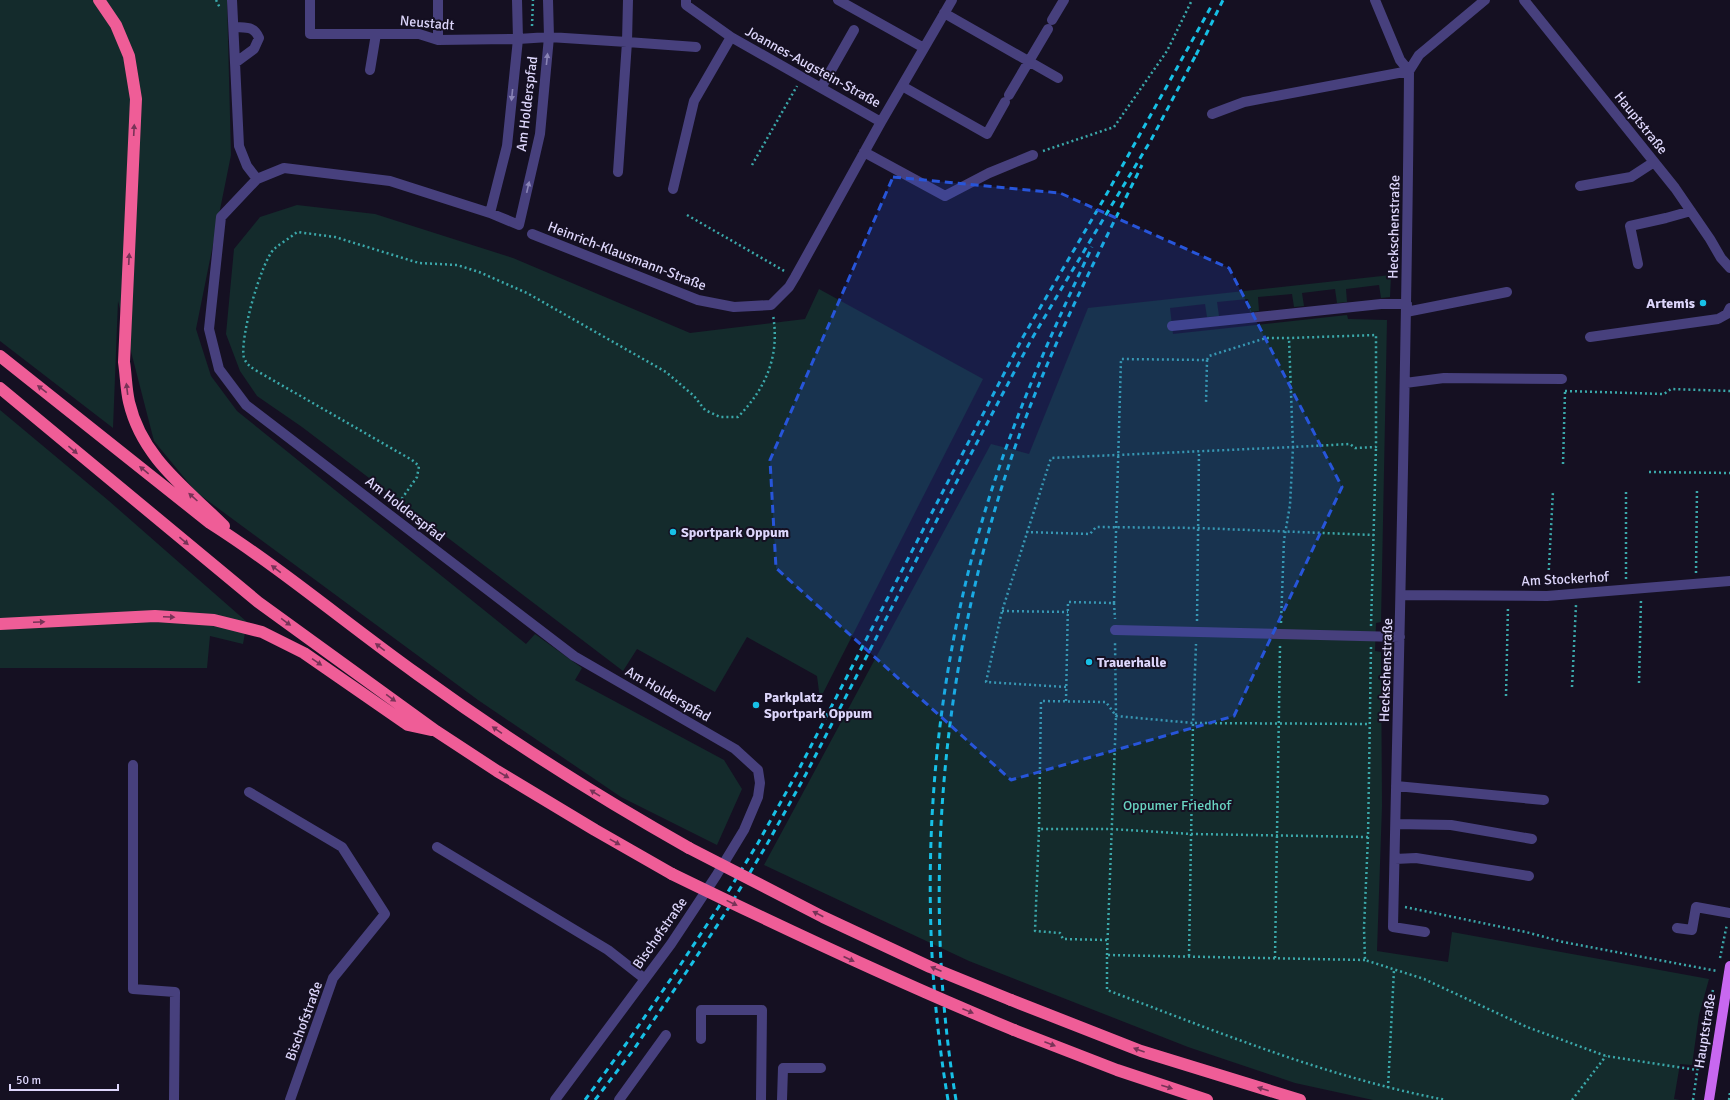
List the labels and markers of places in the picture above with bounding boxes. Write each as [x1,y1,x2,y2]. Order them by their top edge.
place label: Artemis [1646,295,1695,312]
marker: Artemis [1698,298,1708,308]
place label: Sportpark Oppum [681,524,789,541]
marker: Sportpark Oppum [668,527,678,537]
place label: Trauerhalle [1097,654,1167,671]
marker: Trauerhalle [1084,657,1094,667]
place label: Parkplatz Sportpark Oppum [764,689,872,722]
marker: Parkplatz Sportpark Oppum [751,700,761,710]

